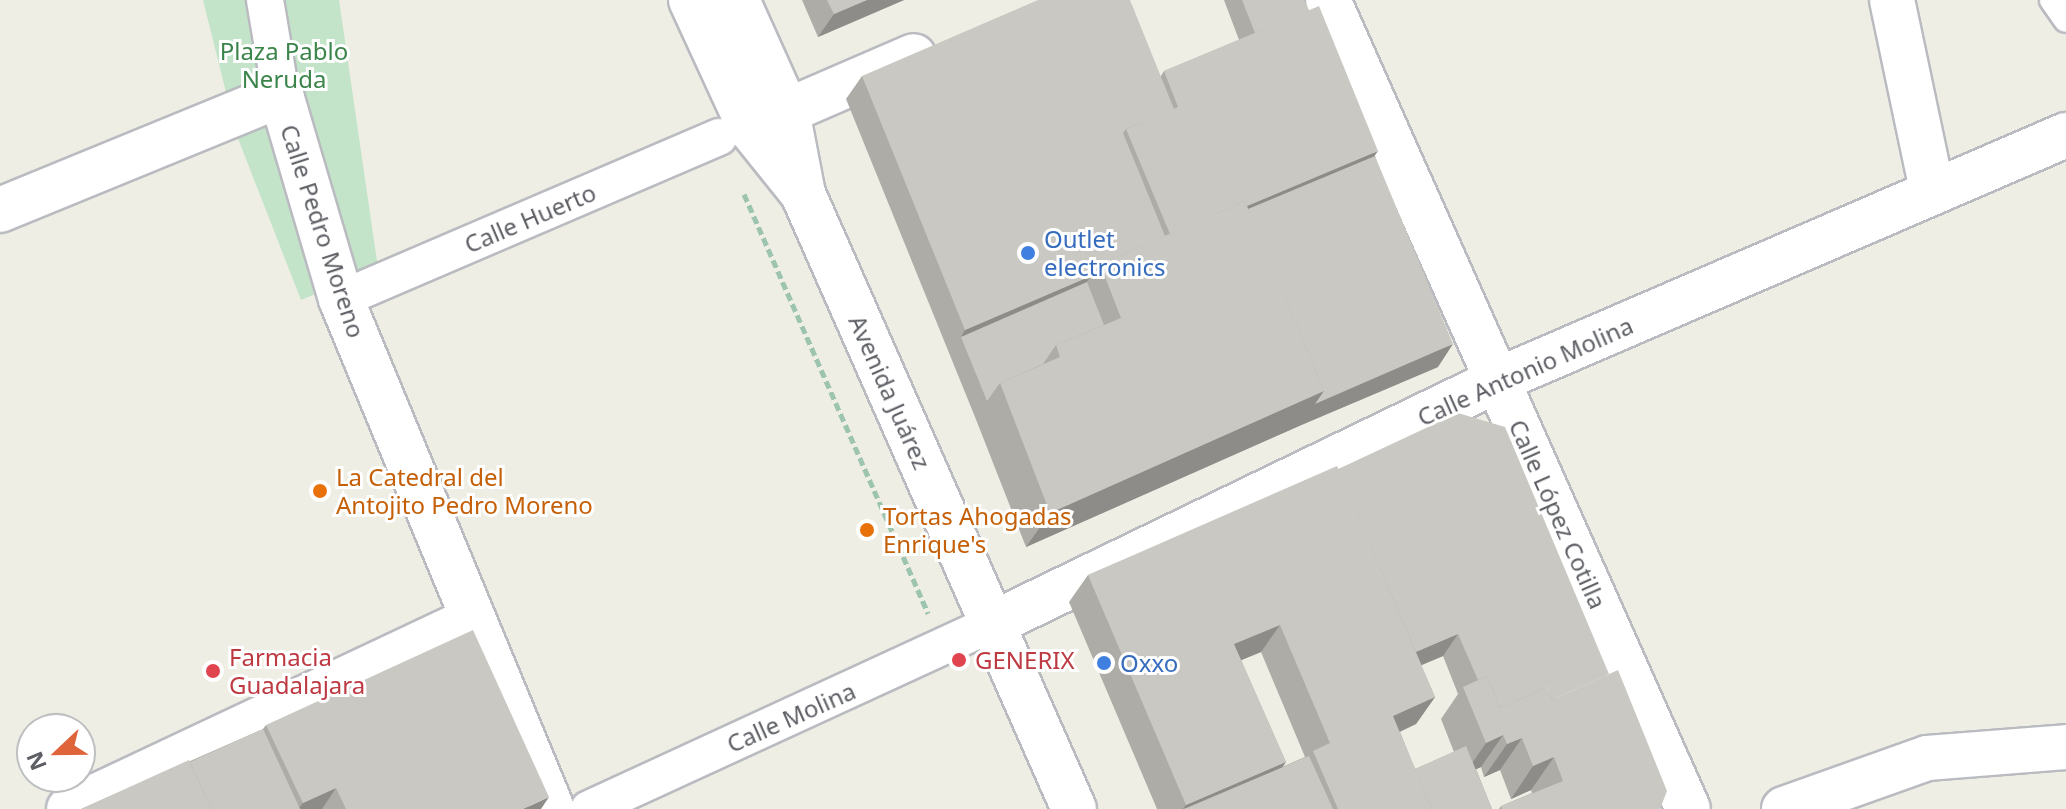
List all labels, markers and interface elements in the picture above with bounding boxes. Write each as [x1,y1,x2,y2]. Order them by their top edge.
park label: Plaza Pablo Neruda [220,37,348,93]
street label: Calle Pedro Moreno [275,121,371,341]
street label: Calle Huerto [460,177,600,259]
place label: Outlet electronics [1044,225,1165,281]
marker: Outlet electronics [1019,244,1037,262]
street label: Calle Antonio Molina [1413,310,1637,432]
street label: Avenida Juárez [843,311,937,473]
street label: Calle López Cotilla [1503,415,1613,613]
place label: La Catedral del Antojito Pedro Moreno [336,463,593,519]
marker: La Catedral del Antojito Pedro Moreno [311,482,329,500]
place label: Tortas Ahogadas Enrique's [883,502,1072,558]
marker: Tortas Ahogadas Enrique's [858,521,876,539]
place label: Farmacia Guadalajara [229,643,365,699]
place label: GENERIX [975,646,1075,674]
place label: Oxxo [1120,649,1178,677]
marker: GENERIX [950,651,968,669]
marker: Oxxo [1095,654,1113,672]
marker: Farmacia Guadalajara [204,662,222,680]
street label: Calle Molina [722,676,860,758]
north arrow [16,713,96,793]
text: N [18,747,53,775]

